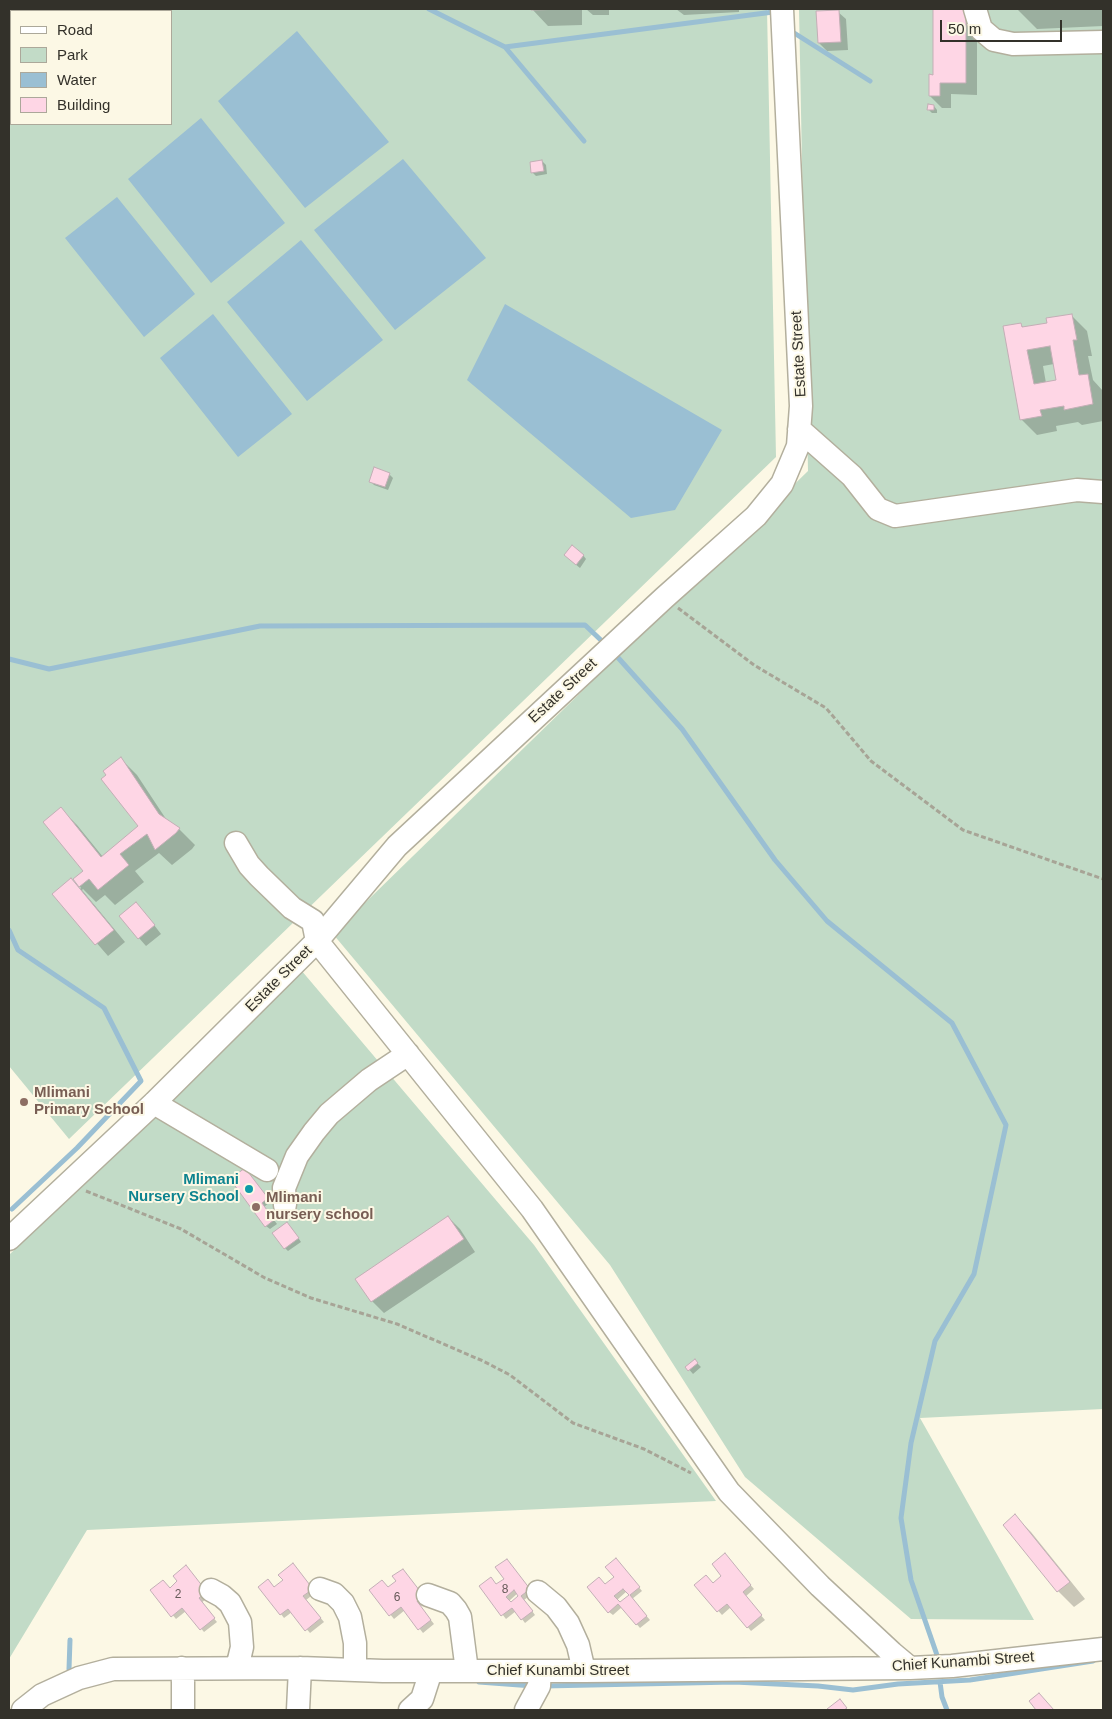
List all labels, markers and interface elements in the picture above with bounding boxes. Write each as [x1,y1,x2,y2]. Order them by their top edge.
legend [10,10,172,125]
scale bar [942,10,1064,42]
text: 50 m [948,20,981,37]
text: Road [57,21,93,38]
text: Park [57,46,88,63]
text: Water [57,71,96,88]
text: Building [57,96,110,113]
street label: Estate Street [788,310,810,398]
street label: Estate Street [525,655,601,727]
street label: Estate Street [242,942,316,1016]
place label: Mlimani Primary School [34,1084,144,1119]
marker: Mlimani Primary School [18,1096,30,1108]
place label: Mlimani Nursery School [128,1171,239,1206]
marker: Mlimani Nursery School [243,1183,255,1195]
place label: Mlimani nursery school [266,1189,374,1224]
marker: Mlimani nursery school [250,1201,262,1213]
house number: 8 [502,1583,508,1597]
house number: 2 [175,1588,181,1602]
house number: 6 [394,1591,400,1605]
street label: Chief Kunambi Street [891,1648,1035,1676]
street label: Chief Kunambi Street [487,1662,629,1680]

